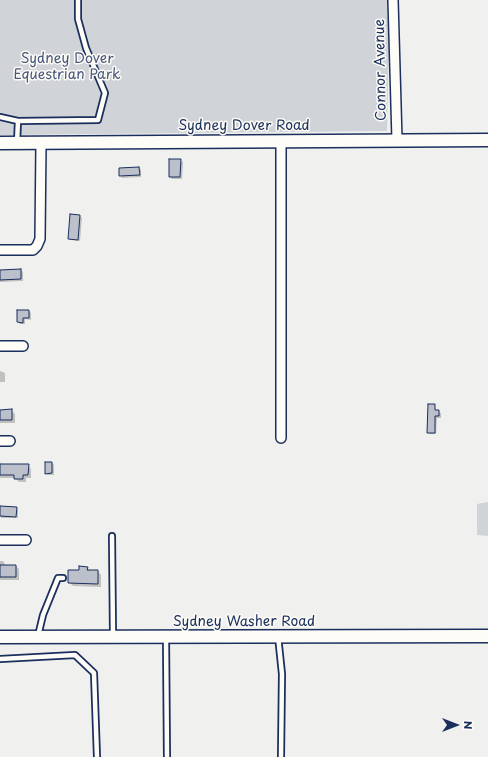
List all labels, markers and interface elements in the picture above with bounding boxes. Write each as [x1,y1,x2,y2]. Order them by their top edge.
street label: Connor Avenue [372,19,390,121]
park label: Sydney Dover Equestrian Park [13,51,121,84]
street label: Sydney Dover Road [178,118,310,134]
street label: Sydney Washer Road [173,614,315,630]
north arrow [436,705,476,745]
text: N [460,721,477,729]

